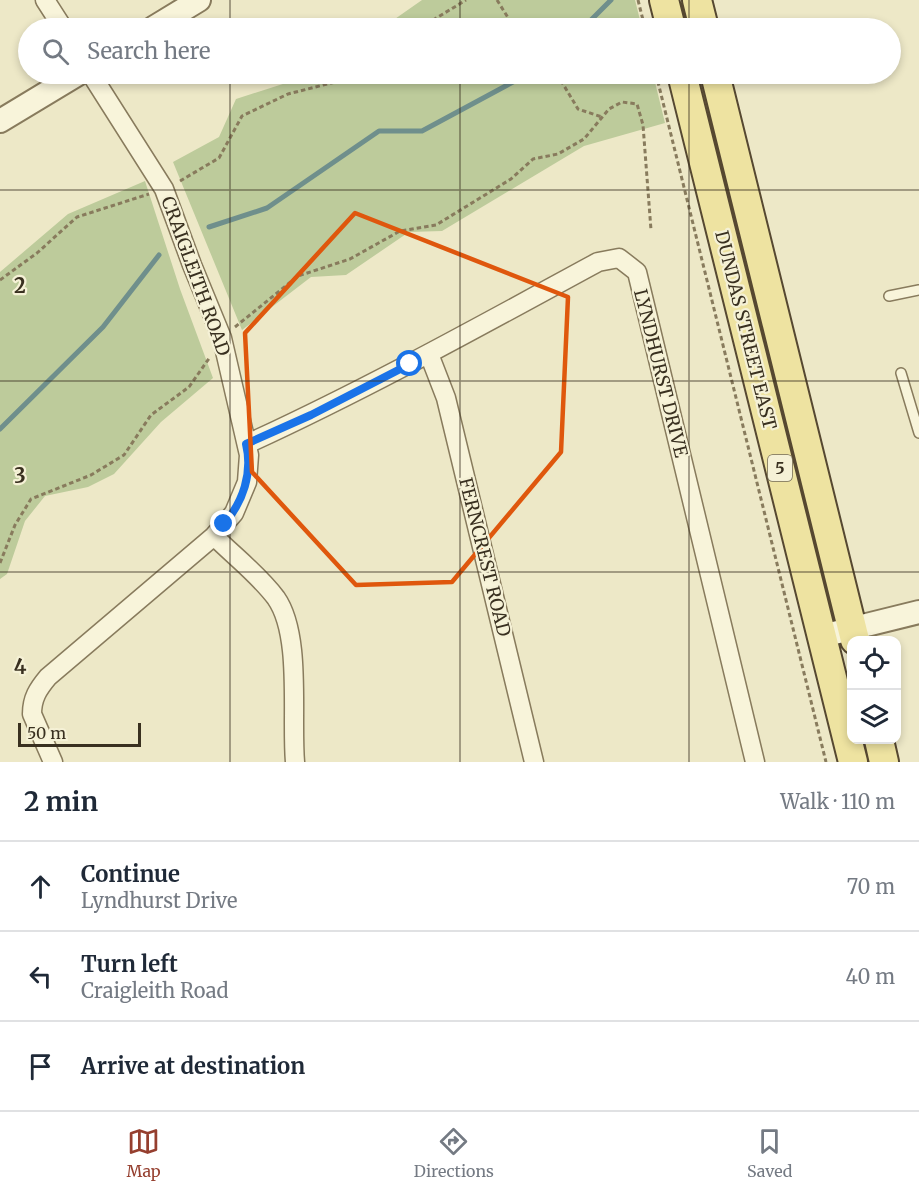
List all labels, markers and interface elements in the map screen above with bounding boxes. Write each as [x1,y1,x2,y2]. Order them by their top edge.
search box [18,18,901,84]
icon: search [39,35,72,68]
text: Search here [87,37,210,65]
street label: CRAIGLEITH ROAD [156,193,236,359]
street label: DUNDAS STREET EAST [710,228,782,432]
text: 2 [14,273,26,298]
street label: LYNDHURST DRIVE [629,287,693,460]
route start [396,350,422,376]
road number: 5 [768,455,792,481]
text: 3 [14,463,26,488]
street label: FERNCREST ROAD [454,475,516,639]
route end [210,510,236,536]
map controls [847,636,901,744]
button: locate [847,636,901,690]
text: 4 [14,654,27,679]
button: layers [847,690,901,744]
scale bar [18,720,141,748]
text: 50 m [27,723,66,743]
text: 2 min [24,785,98,818]
text: Walk · 110 m [780,789,895,814]
text: Continue [81,860,180,888]
icon: ahead [24,870,57,903]
text: 70 m [847,874,895,899]
text: Lyndhurst Drive [81,888,238,913]
text: Turn left [81,950,178,978]
icon: left [24,960,57,993]
text: 40 m [845,964,895,989]
text: Craigleith Road [81,978,229,1003]
icon: arrive [24,1050,57,1083]
text: Arrive at destination [81,1052,305,1080]
tab: Map [127,1125,161,1181]
tab: Directions [414,1125,494,1181]
tab: Saved [747,1125,792,1181]

